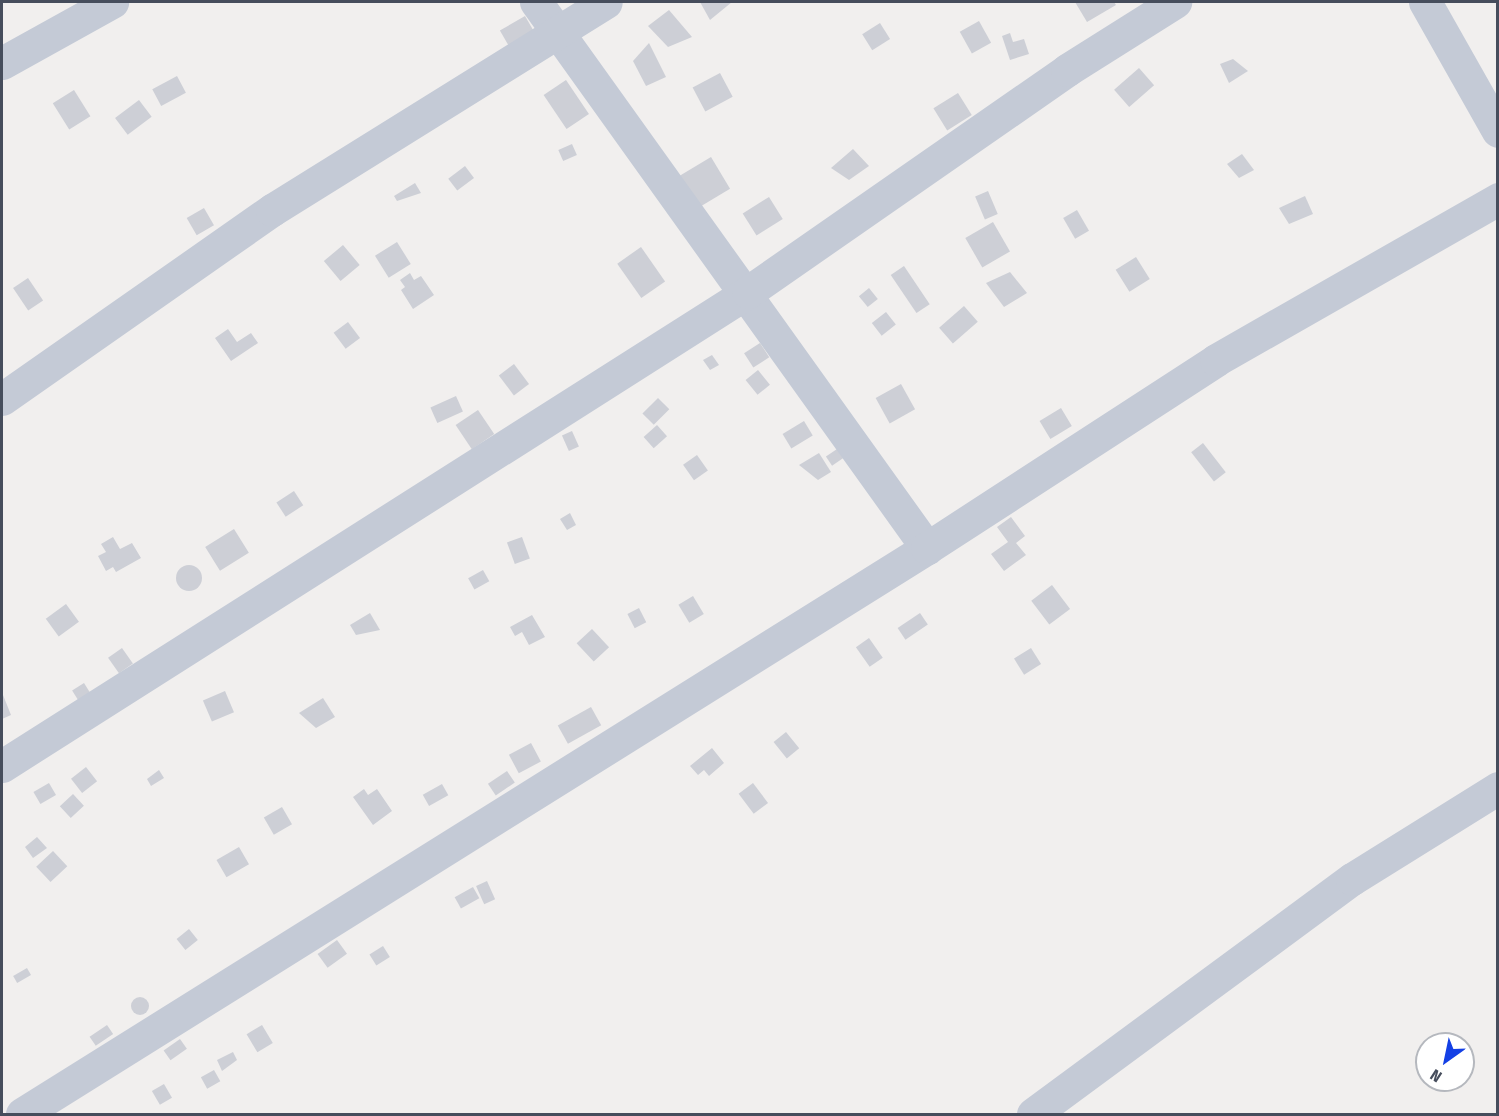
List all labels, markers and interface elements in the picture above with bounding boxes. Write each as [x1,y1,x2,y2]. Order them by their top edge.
north arrow [1415,1032,1475,1092]
text: N [1427,1065,1445,1086]

